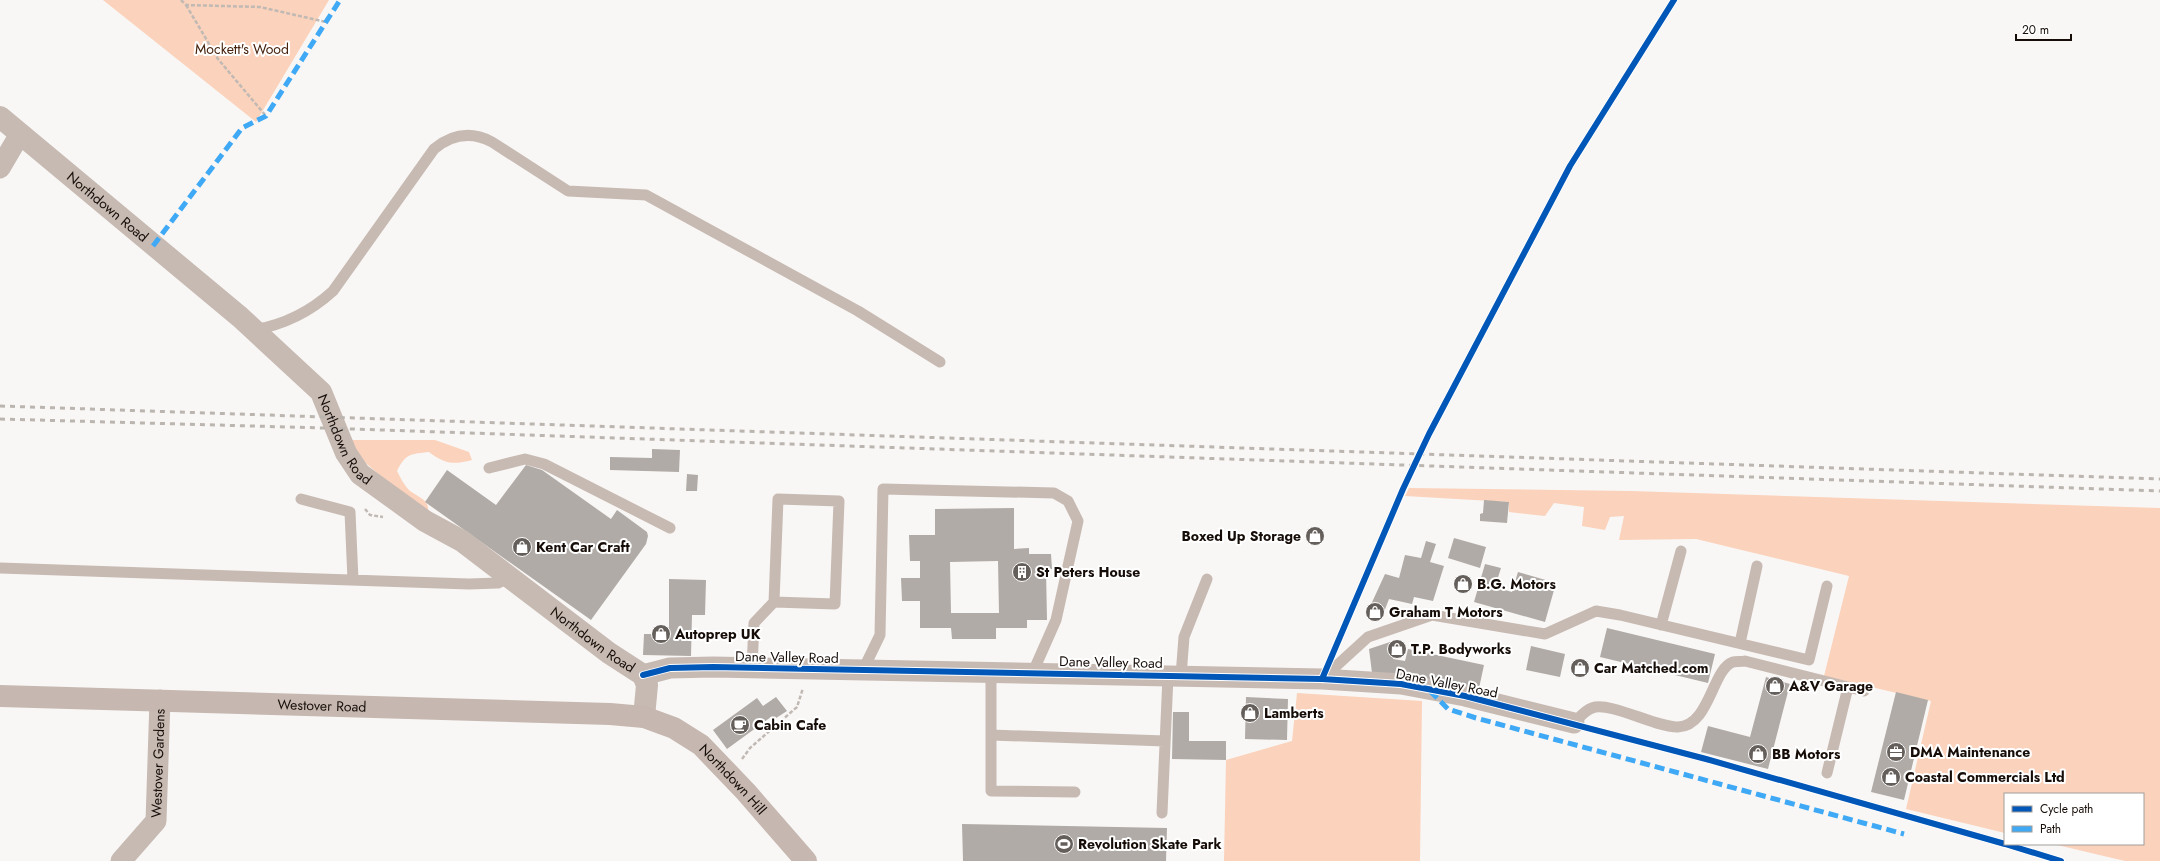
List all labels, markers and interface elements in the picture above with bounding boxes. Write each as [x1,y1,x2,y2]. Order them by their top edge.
scale bar [2016,16,2071,42]
text: 20 m [2022,21,2049,39]
park label: Mockett's Wood [195,39,289,59]
street label: Northdown Road [62,167,153,247]
street label: Northdown Road [313,391,376,489]
shop icon: Boxed Up Storage [1304,525,1326,547]
place label: Boxed Up Storage [1182,526,1301,546]
shop icon: Kent Car Craft [511,536,533,558]
place label: Kent Car Craft [536,537,630,557]
building icon: St Peters House [1011,561,1033,583]
place label: St Peters House [1036,562,1140,582]
shop icon: B.G. Motors [1452,573,1474,595]
place label: B.G. Motors [1477,574,1556,594]
shop icon: Graham T Motors [1364,601,1386,623]
street label: Northdown Road [546,602,639,677]
place label: Graham T Motors [1389,602,1503,622]
shop icon: Autoprep UK [650,623,672,645]
place label: Autoprep UK [674,624,761,644]
shop icon: T.P. Bodyworks [1386,638,1408,660]
place label: T.P. Bodyworks [1411,639,1512,659]
street label: Dane Valley Road [735,646,839,668]
street label: Dane Valley Road [1059,651,1163,673]
shop icon: Car Matched.com [1569,657,1591,679]
place label: Car Matched.com [1594,658,1709,678]
street label: Dane Valley Road [1394,663,1500,703]
shop icon: A&V Garage [1764,675,1786,697]
place label: A&V Garage [1788,676,1873,696]
street label: Westover Road [277,694,367,717]
shop icon: Lamberts [1239,702,1261,724]
place label: Lamberts [1264,703,1324,723]
street label: Westover Gardens [146,708,170,818]
cafe icon: Cabin Cafe [729,714,751,736]
place label: Cabin Cafe [754,715,826,735]
street label: Northdown Hill [695,739,771,819]
office icon: DMA Maintenance [1885,741,1907,763]
place label: DMA Maintenance [1910,742,2030,762]
shop icon: BB Motors [1747,743,1769,765]
place label: BB Motors [1772,744,1841,764]
shop icon: Coastal Commercials Ltd [1880,766,1902,788]
place label: Coastal Commercials Ltd [1905,767,2065,787]
legend [2004,793,2144,845]
text: Cycle path [2040,800,2093,818]
text: Path [2040,820,2061,838]
sports icon: Revolution Skate Park [1053,833,1075,855]
place label: Revolution Skate Park [1078,834,1222,854]

